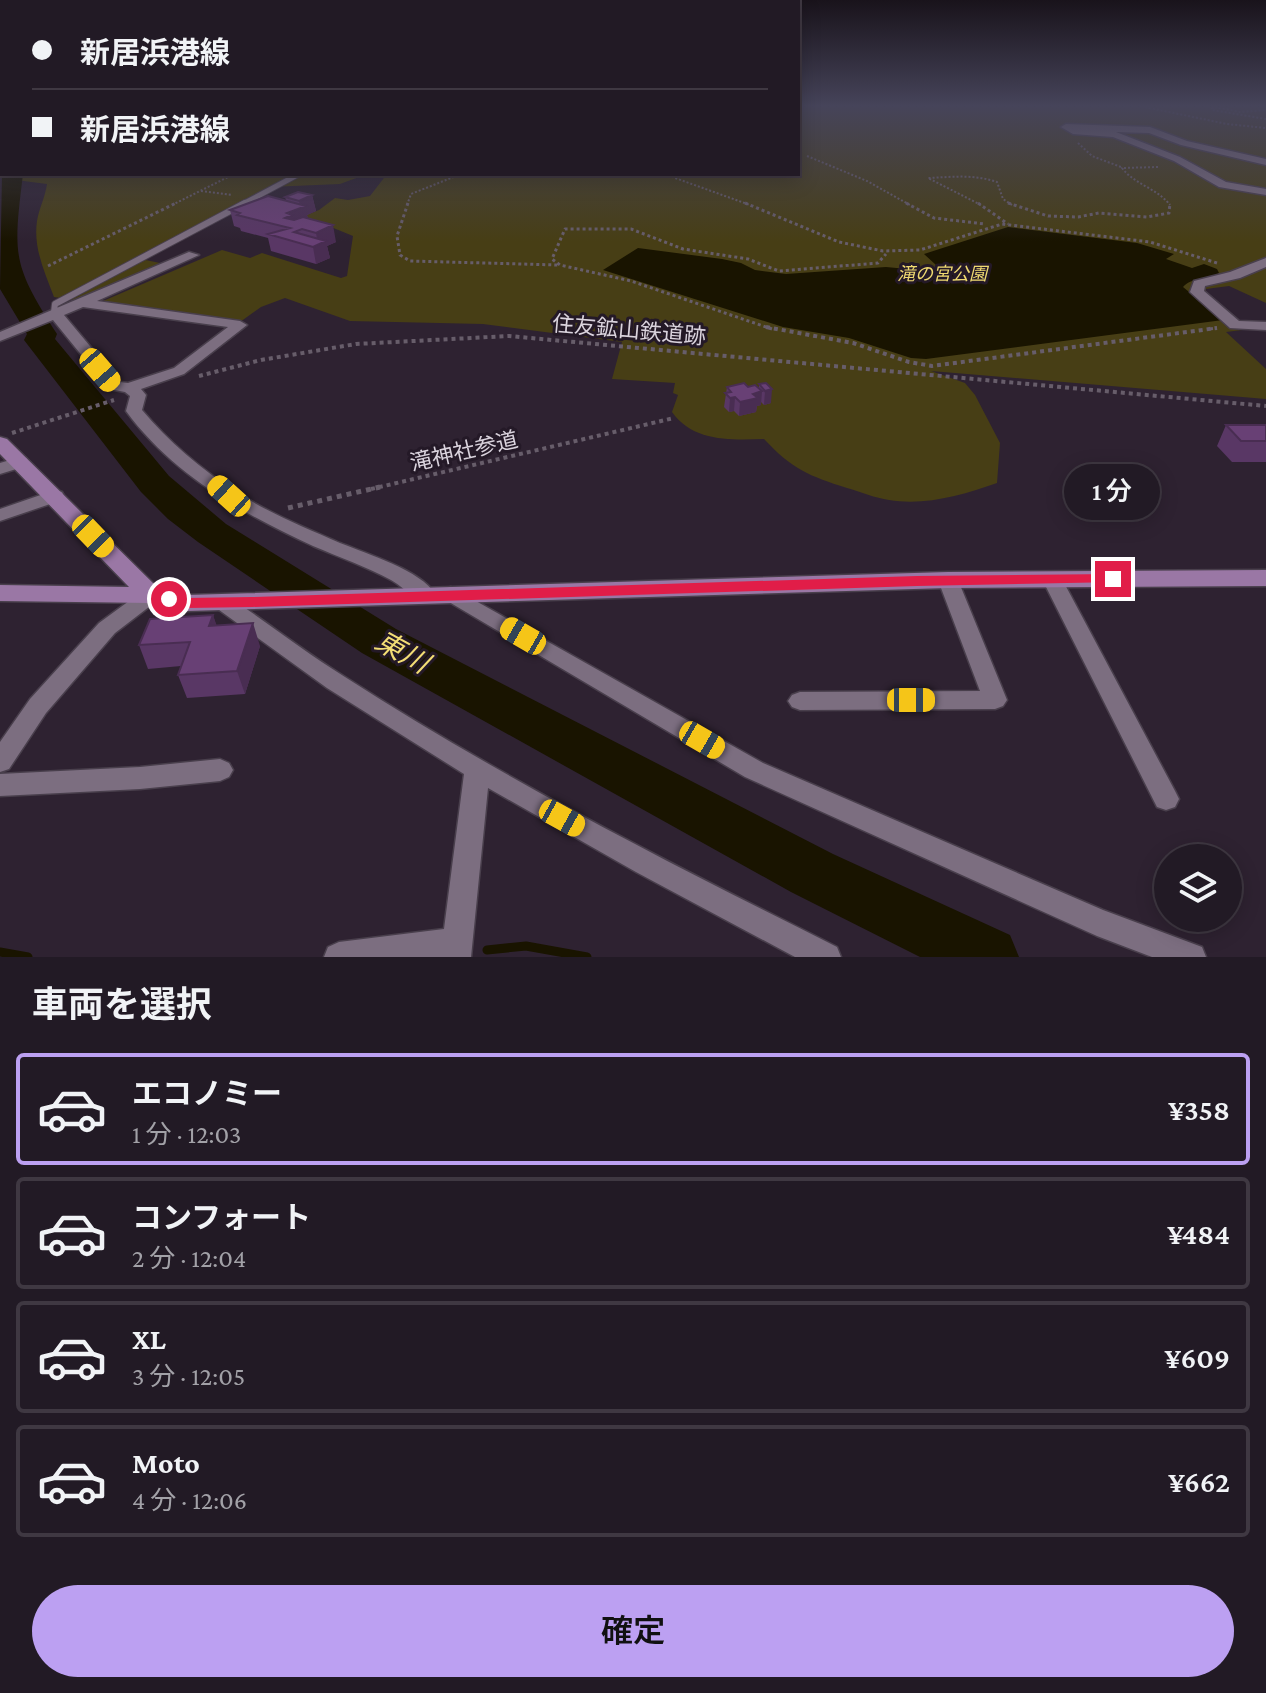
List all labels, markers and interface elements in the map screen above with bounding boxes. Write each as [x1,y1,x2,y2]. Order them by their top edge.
text: 新居浜港線 [80,36,230,69]
text: 新居浜港線 [80,113,230,146]
park label: 滝の宮公園 [897,264,990,284]
street label: 住友鉱山鉄道跡 [551,311,707,349]
car [75,344,125,396]
street label: 滝神社参道 [408,426,520,476]
callout: 1 分 [1065,463,1161,519]
car [203,471,255,521]
text: 1 分 [1092,477,1132,506]
car [68,510,118,562]
route end [1095,561,1131,597]
route start [151,581,187,617]
car [496,614,550,658]
water label: 東川 [370,625,437,681]
car [887,688,935,712]
car [675,718,729,762]
car [535,796,589,840]
map controls [1154,844,1242,932]
button: layers [1154,844,1242,932]
text: 車両を選択 [32,985,212,1025]
icon: car [36,1073,108,1145]
text: エコノミー [132,1077,282,1110]
text: ¥358 [1168,1093,1230,1126]
text: 1 分 · 12:03 [132,1120,241,1149]
icon: car [36,1197,108,1269]
text: コンフォート [132,1201,311,1234]
text: ¥484 [1167,1217,1230,1250]
text: 2 分 · 12:04 [132,1244,246,1273]
icon: car [36,1321,108,1393]
text: XL [132,1322,166,1355]
text: ¥609 [1165,1341,1230,1374]
text: 3 分 · 12:05 [132,1362,245,1391]
icon: car [36,1445,108,1517]
text: Moto [132,1446,200,1479]
text: ¥662 [1168,1465,1230,1498]
text: 4 分 · 12:06 [132,1486,247,1515]
button: 確定 [32,1585,1234,1677]

